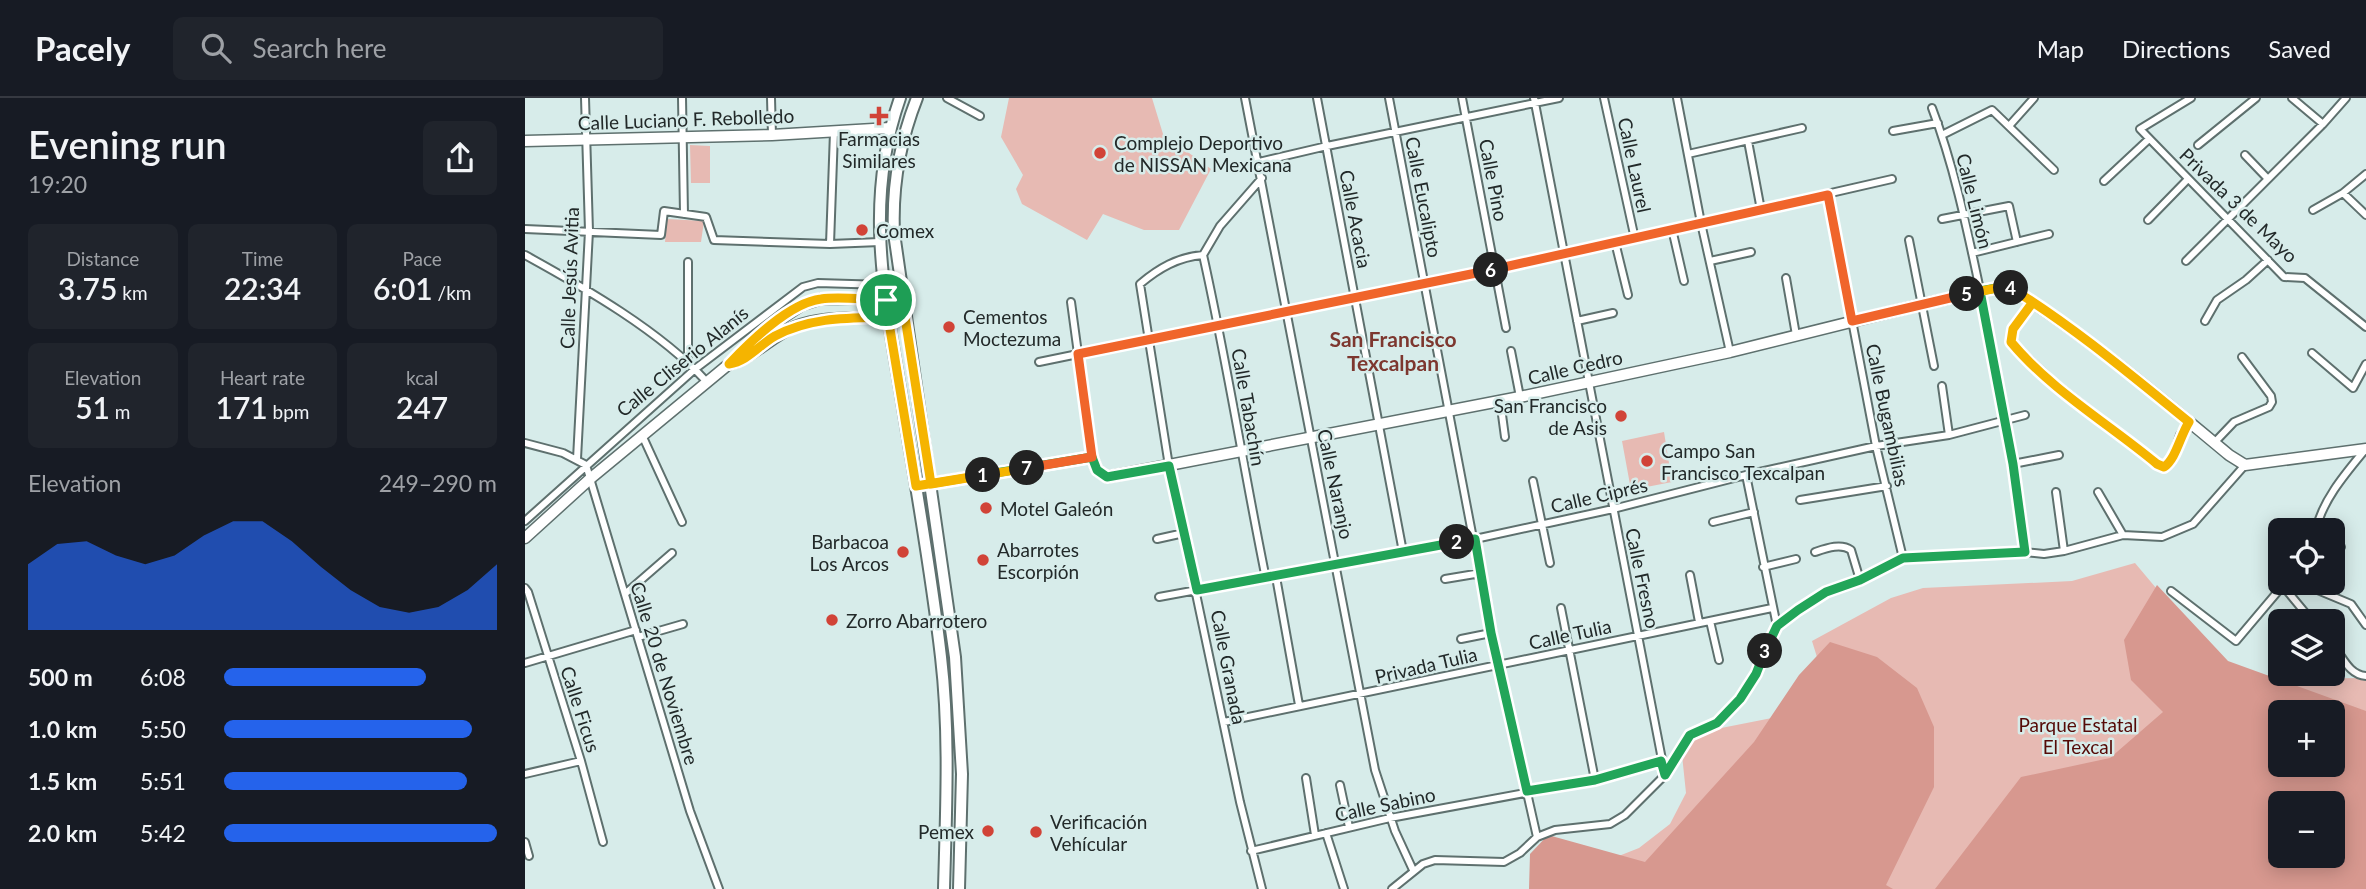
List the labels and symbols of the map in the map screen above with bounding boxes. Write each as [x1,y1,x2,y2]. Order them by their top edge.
street label: Calle Luciano F. Rebolledo [577,104,795,134]
marker: Farmacias Similares [871,108,887,124]
street label: Calle Laurel [1614,115,1656,215]
place label: Farmacias Similares [838,127,920,172]
place label: Complejo Deportivo de NISSAN Mexicana [1114,131,1292,176]
street label: Calle Eucalipto [1401,135,1447,259]
street label: Calle Pino [1475,137,1513,223]
street label: Privada 3 de Mayo [2175,143,2303,267]
marker: Complejo Deportivo de NISSAN Mexicana [1092,145,1108,161]
street label: Calle Limón [1952,151,1998,251]
street label: Calle Acacia [1335,168,1377,270]
street label: Calle Jesús Avitia [555,207,583,349]
place label: Comex [876,219,935,242]
marker: Comex [854,222,870,238]
pin: 6 [1473,252,1509,288]
pin [856,270,916,330]
pin: 4 [1993,270,2029,306]
pin: 5 [1949,276,1985,312]
street label: Calle Cliserio Alanís [612,301,752,421]
place label: Cementos Moctezuma [963,305,1061,350]
marker: Cementos Moctezuma [941,319,957,335]
district label: San Francisco Texcalpan [1330,326,1456,375]
street label: Calle Bugambilias [1862,341,1914,489]
street label: Calle Cedro [1525,345,1625,389]
street label: Calle Tabachín [1227,346,1271,468]
place label: San Francisco de Asis [1494,394,1607,439]
marker: San Francisco de Asis [1613,408,1629,424]
street label: Calle Naranjo [1313,427,1359,541]
place label: Campo San Francisco Texcalpan [1661,439,1825,484]
pin: 7 [1009,450,1045,486]
marker: Campo San Francisco Texcalpan [1639,453,1655,469]
pin: 1 [965,458,1001,492]
street label: Calle Ciprés [1548,473,1650,517]
place label: Motel Galeón [1000,497,1113,520]
marker: Motel Galeón [978,500,994,516]
pin: 2 [1439,524,1475,560]
street label: Calle Fresno [1621,526,1665,630]
place label: Barbacoa Los Arcos [809,530,889,575]
place label: Abarrotes Escorpión [997,538,1079,583]
marker: Barbacoa Los Arcos [895,544,911,560]
marker: Abarrotes Escorpión [975,552,991,568]
street label: Calle 20 de Noviembre [626,579,704,767]
street label: Calle Granada [1207,608,1251,726]
place label: Zorro Abarrotero [846,609,987,632]
marker: Zorro Abarrotero [824,612,840,628]
street label: Calle Tulia [1527,614,1613,654]
pin: 3 [1747,634,1783,668]
street label: Privada Tulia [1373,642,1479,688]
street label: Calle Ficus [556,663,606,755]
park label: Parque Estatal El Texcal [2018,713,2138,758]
street label: Calle Sabino [1333,782,1437,826]
place label: Verificación Vehícular [1050,810,1147,855]
place label: Pemex [918,820,975,843]
marker: Pemex [980,823,996,839]
marker: Verificación Vehícular [1028,824,1044,840]

